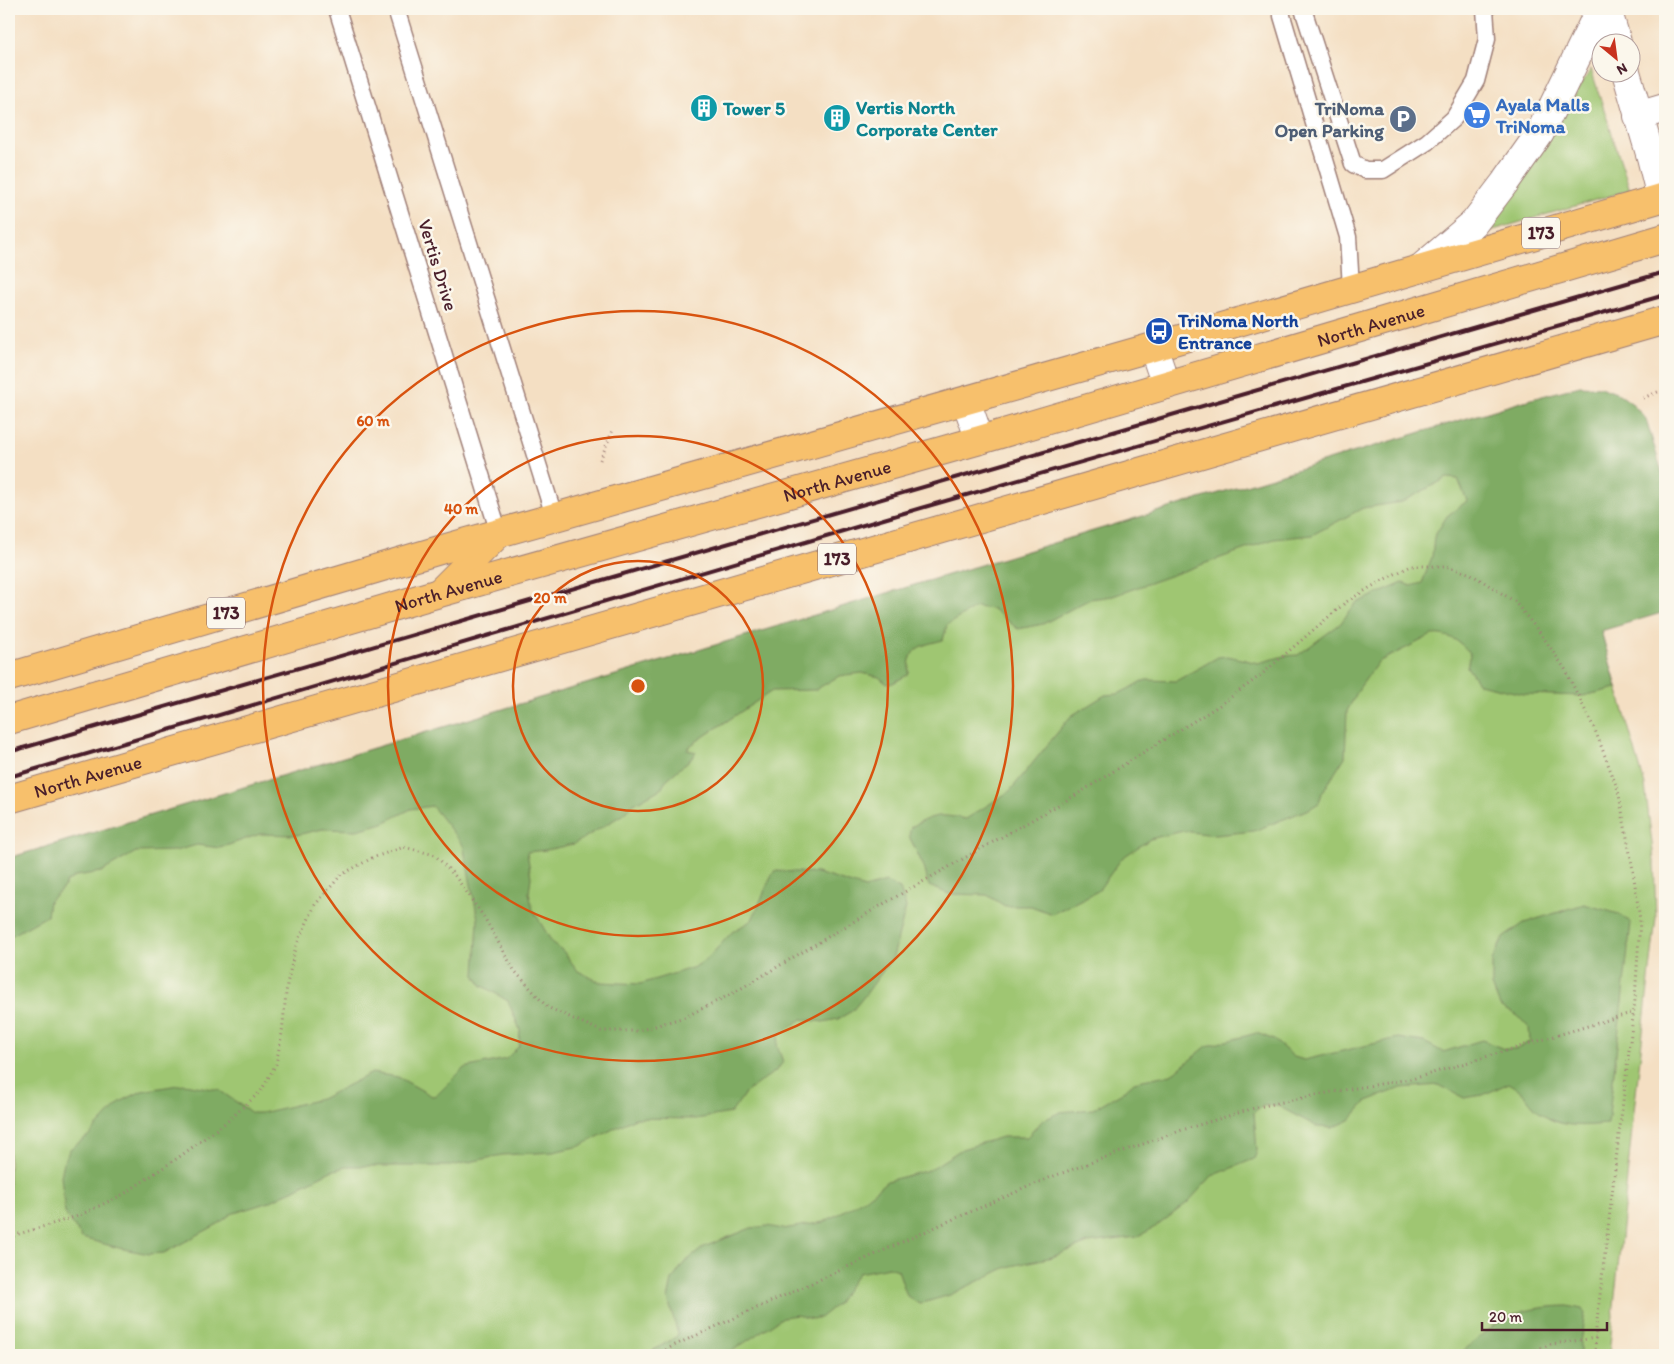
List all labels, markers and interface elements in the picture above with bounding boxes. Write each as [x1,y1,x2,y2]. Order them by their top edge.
north arrow [1592,32,1642,82]
text: N [1614,59,1630,79]
building icon: Tower 5 [689,93,719,123]
place label: Ayala Malls TriNoma [1495,93,1590,138]
place label: Vertis North Corporate Center [856,96,998,141]
place label: Tower 5 [722,97,785,120]
place label: TriNoma Open Parking [1274,97,1385,142]
supermarket icon: Ayala Malls TriNoma [1462,100,1492,130]
building icon: Vertis North Corporate Center [822,103,852,133]
parking icon: TriNoma Open Parking [1388,104,1418,134]
street label: Vertis Drive [413,216,463,314]
road number: 173 [1522,218,1560,248]
street label: North Avenue [1314,298,1427,352]
place label: TriNoma North Entrance [1177,309,1299,354]
bus stop icon: TriNoma North Entrance [1144,316,1174,346]
text: 60 m [356,412,390,430]
street label: North Avenue [780,454,894,507]
text: 40 m [444,500,479,518]
road number: 173 [818,544,856,574]
street label: North Avenue [392,564,505,617]
text: 20 m [533,589,567,607]
road number: 173 [207,598,245,628]
centre of rings [629,677,647,695]
street label: North Avenue [31,750,144,803]
scale bar [1482,1299,1606,1331]
text: 20 m [1489,1308,1523,1326]

